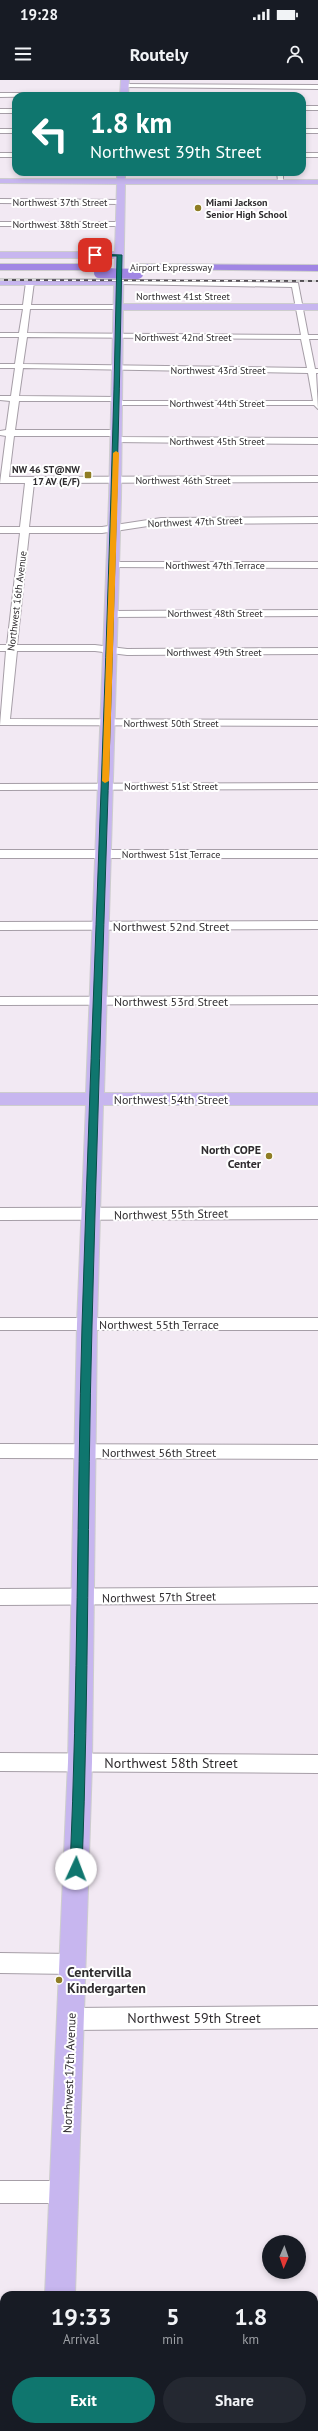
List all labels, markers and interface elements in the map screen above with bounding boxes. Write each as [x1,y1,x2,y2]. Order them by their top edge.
text: 19:28 [20,5,58,24]
icon: menu [12,43,34,65]
text: Routely [130,43,188,66]
icon: person [284,43,306,65]
text: 1.8 km [90,104,172,141]
icon: left [24,108,76,160]
text: Northwest 39th Street [90,140,261,163]
street label: Northwest 37th Street [13,196,108,209]
place label: Miami Jackson Senior High School [206,196,287,221]
marker: Miami Jackson Senior High School [193,203,203,213]
street label: Northwest 38th Street [12,218,108,231]
pin [78,238,112,272]
icon: arrive [84,244,106,266]
street label: Airport Expressway [130,261,212,274]
street label: Northwest 41st Street [136,290,231,303]
street label: Northwest 42nd Street [134,331,232,344]
street label: Northwest 43rd Street [170,364,266,377]
street label: Northwest 44th Street [169,397,265,410]
street label: Northwest 45th Street [169,435,265,448]
place label: NW 46 ST@NW 17 AV (E/F) [12,463,80,488]
marker: NW 46 ST@NW 17 AV (E/F) [83,470,93,480]
street label: Northwest 46th Street [135,474,231,487]
street label: Northwest 47th Street [147,514,243,530]
street label: Northwest 16th Avenue [4,550,30,652]
street label: Northwest 47th Terrace [165,559,265,572]
street label: Northwest 48th Street [167,607,263,620]
street label: Northwest 49th Street [166,646,262,659]
street label: Northwest 50th Street [123,717,219,730]
street label: Northwest 51st Street [124,780,219,793]
street label: Northwest 51st Terrace [122,848,220,861]
street label: Northwest 52nd Street [113,919,229,934]
street label: Northwest 53rd Street [114,994,228,1009]
street label: Northwest 54th Street [114,1092,228,1107]
place label: North COPE Center [201,1142,262,1171]
marker: North COPE Center [264,1151,274,1161]
street label: Northwest 55th Street [114,1206,228,1222]
street label: Northwest 55th Terrace [99,1317,219,1332]
street label: Northwest 56th Street [102,1445,216,1460]
street label: Northwest 57th Street [102,1589,216,1605]
street label: Northwest 58th Street [104,1754,238,1772]
position arrow [55,1848,97,1890]
place label: Centervilla Kindergarten [67,1963,146,1997]
marker: Centervilla Kindergarten [54,1975,64,1985]
street label: Northwest 59th Street [127,2009,261,2027]
street label: Northwest 17th Avenue [59,2013,79,2133]
north arrow [262,2235,306,2279]
map controls [262,2235,306,2279]
text: 19:33 [51,2301,112,2332]
text: 5 [166,2301,180,2332]
text: 1.8 [234,2301,267,2332]
text: Arrival [63,2331,99,2348]
text: min [162,2331,183,2348]
text: km [242,2331,259,2348]
button: Exit [12,2377,155,2423]
button: Share [163,2377,306,2423]

